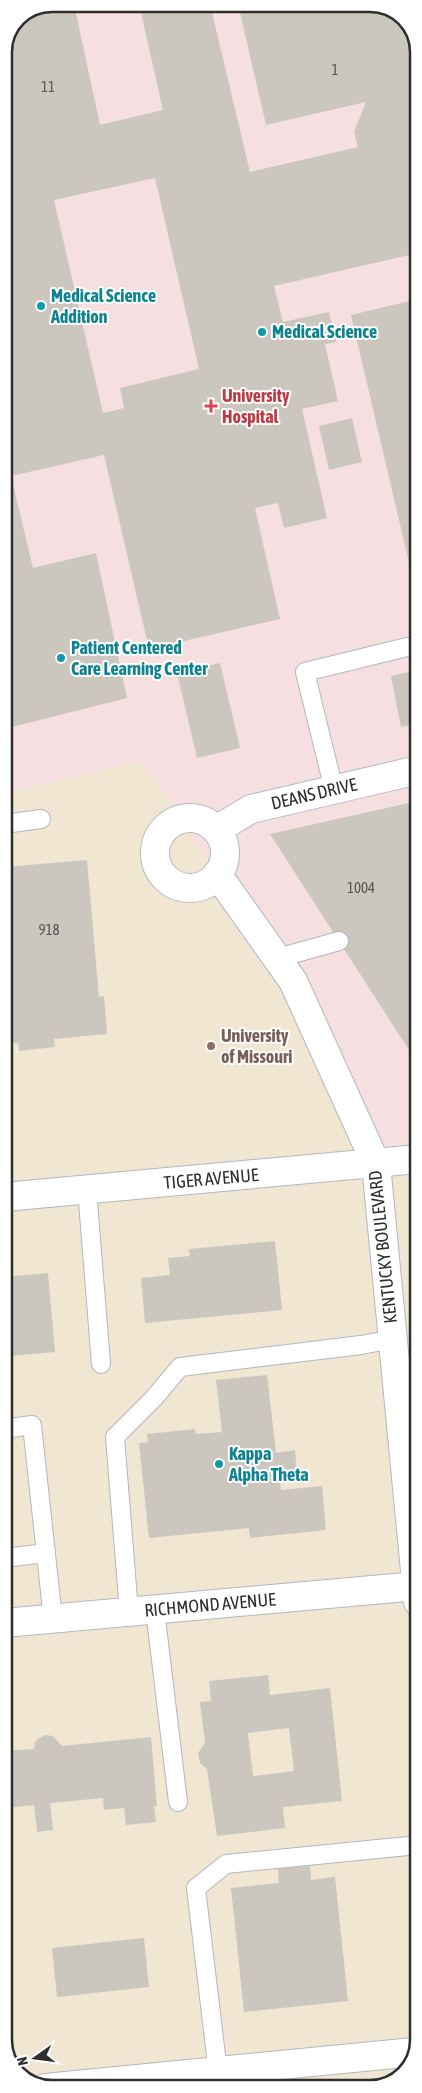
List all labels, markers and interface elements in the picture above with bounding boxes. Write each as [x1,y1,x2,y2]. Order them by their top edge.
house number: 1 [331,61,339,78]
house number: 11 [41,78,55,95]
place label: Medical Science Addition [50,285,156,327]
marker: Medical Science Addition [35,300,47,312]
place label: Medical Science [272,321,377,342]
marker: Medical Science [256,326,268,338]
place label: University Hospital [222,385,290,427]
marker: University Hospital [204,399,218,413]
place label: Patient Centered Care Learning Center [71,637,208,679]
marker: Patient Centered Care Learning Center [55,652,67,664]
street label: DEANS DRIVE [269,773,359,814]
house number: 1004 [347,879,375,896]
house number: 918 [38,921,60,938]
place label: University of Missouri [221,1025,292,1067]
marker: University of Missouri [205,1040,217,1052]
street label: TIGER AVENUE [163,1164,260,1193]
street label: KENTUCKY BOULEVARD [364,1170,401,1325]
place label: Kappa Alpha Theta [228,1443,309,1485]
marker: Kappa Alpha Theta [213,1458,225,1470]
street label: RICHMOND AVENUE [143,1588,277,1621]
north arrow [10,2033,60,2083]
text: N [14,2055,31,2067]

